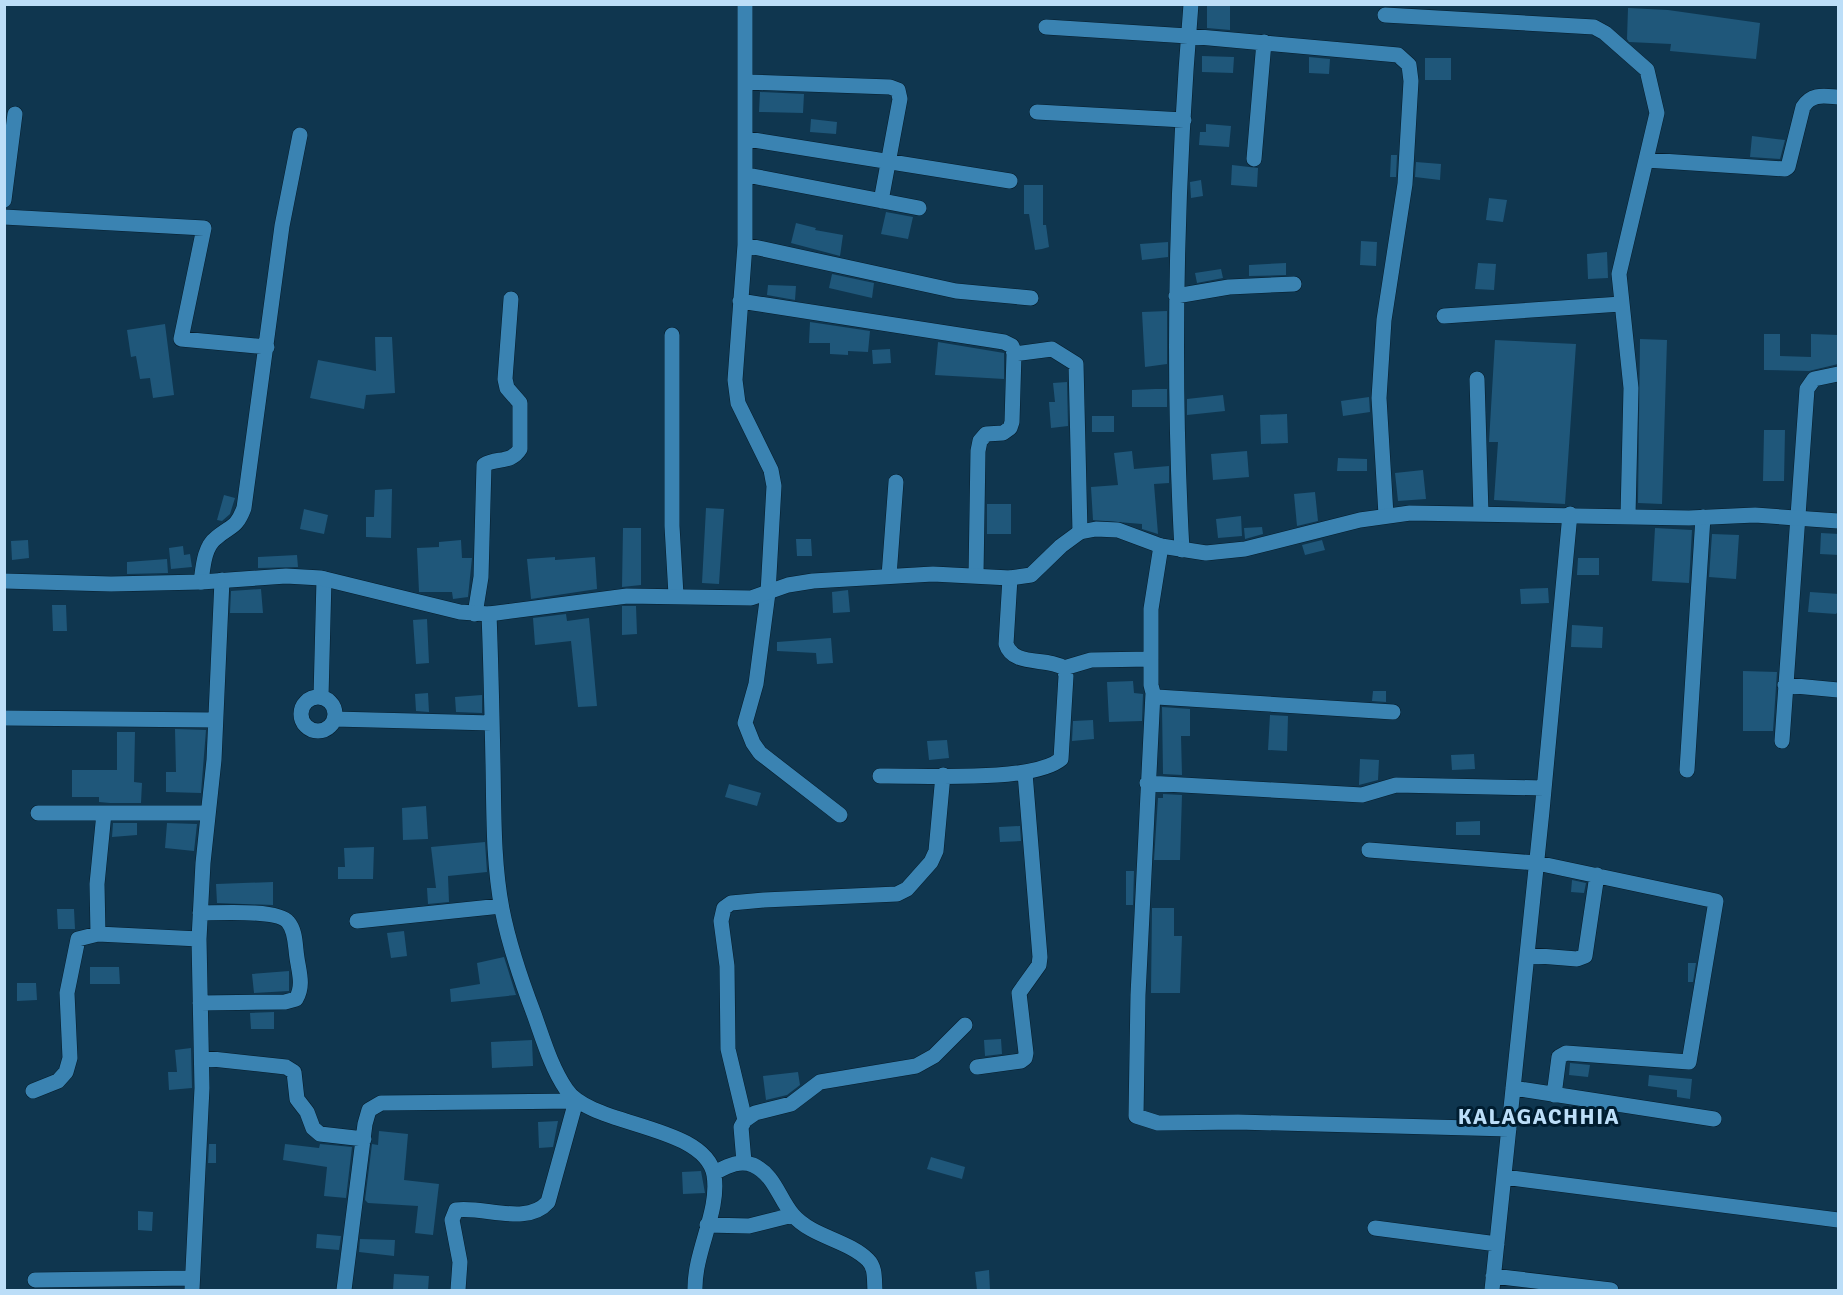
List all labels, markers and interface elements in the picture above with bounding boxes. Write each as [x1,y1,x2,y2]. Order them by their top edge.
district label: KALAGACHHIA [1458,1103,1620,1130]

